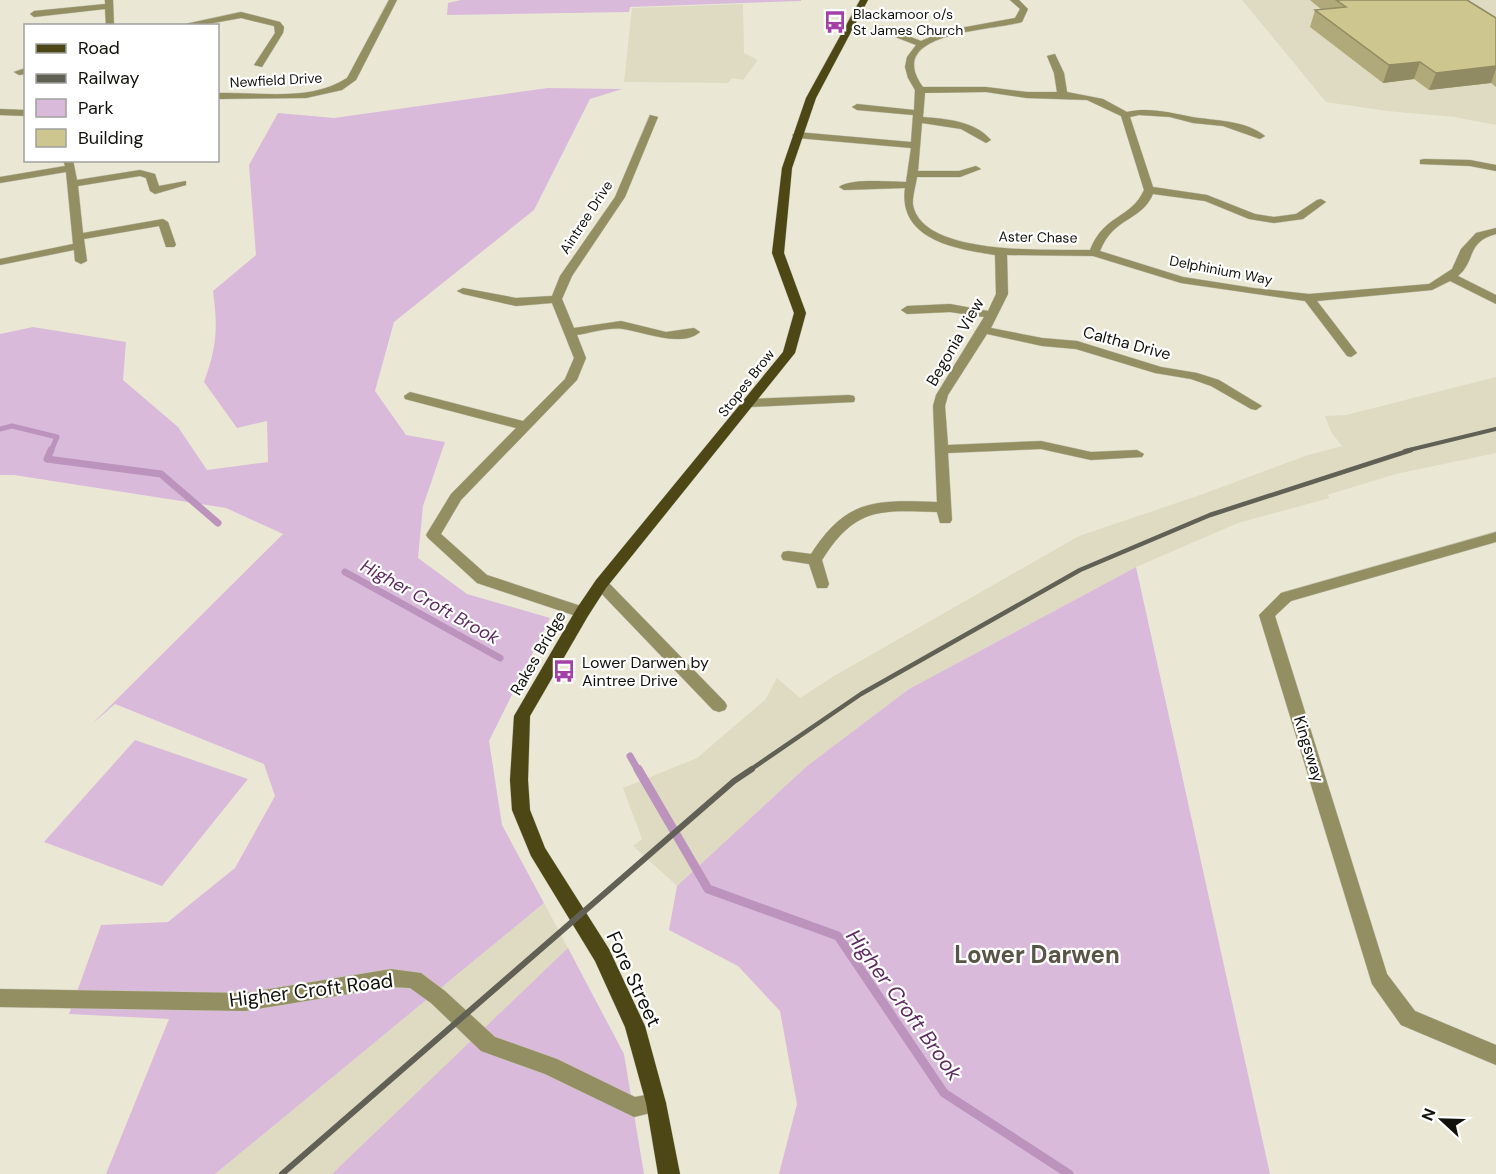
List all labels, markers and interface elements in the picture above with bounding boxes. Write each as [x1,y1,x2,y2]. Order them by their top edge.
place label: Blackamoor o/s St James Church [853,5,963,39]
bus stop icon: Blackamoor o/s St James Church [822,9,848,35]
legend [24,24,219,162]
text: Road [78,36,120,60]
text: Railway [78,66,140,90]
street label: Newfield Drive [229,69,323,91]
text: Park [78,96,114,120]
text: Building [78,126,143,150]
street label: Aintree Drive [556,177,616,257]
street label: Aster Chase [998,227,1078,247]
street label: Delphinium Way [1168,251,1274,289]
street label: Begonia View [921,294,989,390]
street label: Caltha Drive [1081,321,1173,365]
street label: Stopes Brow [714,345,778,421]
water label: Higher Croft Brook [356,554,504,650]
street label: Rakes Bridge [505,607,571,699]
place label: Lower Darwen by Aintree Drive [582,652,709,691]
bus stop icon: Lower Darwen by Aintree Drive [551,658,577,684]
street label: Kingsway [1289,713,1329,785]
water label: Higher Croft Brook [840,924,969,1087]
street label: Fore Street [601,927,668,1031]
district label: Lower Darwen [954,939,1120,970]
street label: Higher Croft Road [228,967,394,1013]
north arrow [1412,1090,1472,1150]
text: N [1417,1105,1440,1124]

